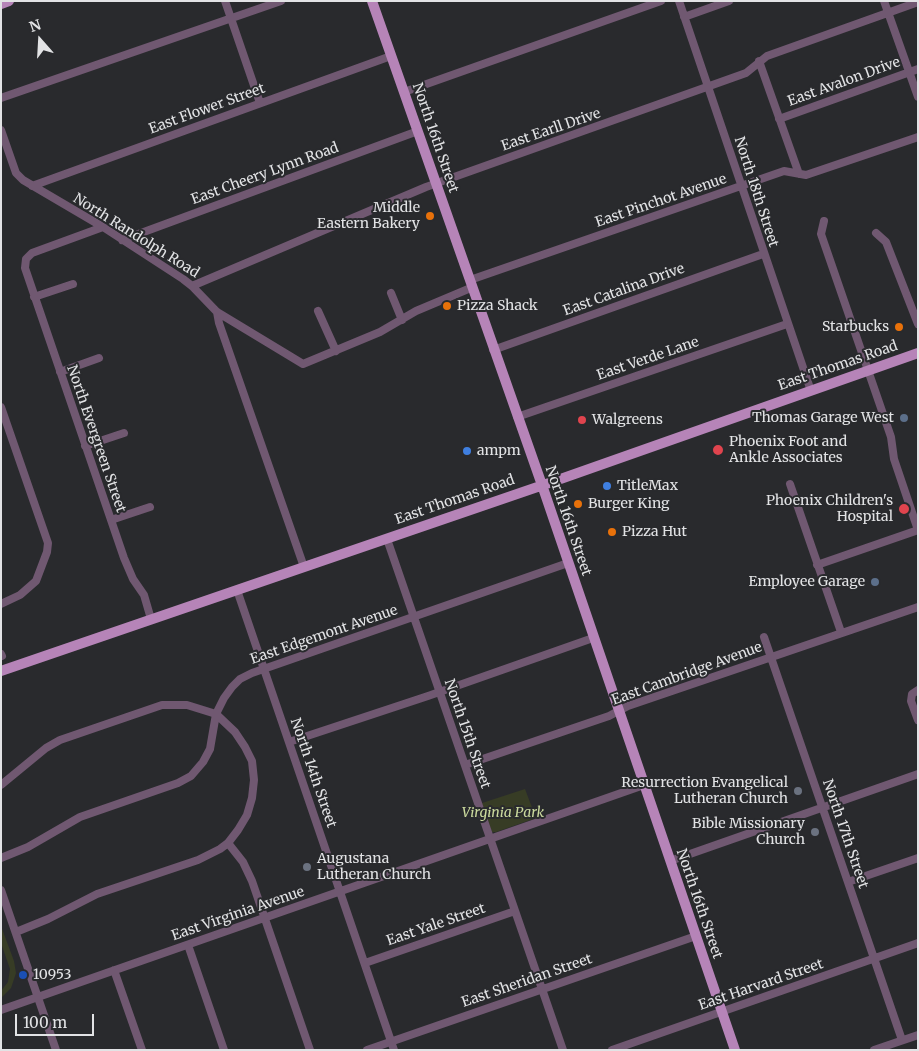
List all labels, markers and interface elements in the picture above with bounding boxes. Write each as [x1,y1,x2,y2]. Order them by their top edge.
north arrow [15,15,65,65]
text: N [27,16,43,36]
street label: East Avalon Drive [785,54,903,110]
street label: East Flower Street [147,80,267,138]
street label: North 16th Street [408,81,462,195]
street label: East Earll Drive [499,105,603,155]
street label: North 18th Street [730,135,782,249]
street label: East Cheery Lynn Road [189,139,341,209]
street label: East Pinchot Avenue [593,171,729,231]
street label: North Randolph Road [70,190,202,282]
place label: Middle Eastern Bakery [317,200,420,232]
marker: Middle Eastern Bakery [424,210,436,222]
street label: East Catalina Drive [561,260,687,320]
place label: Pizza Shack [457,298,538,314]
marker: Pizza Shack [441,300,453,312]
place label: Starbucks [822,319,889,335]
marker: Starbucks [893,321,905,333]
street label: East Verde Lane [595,334,701,384]
street label: East Thomas Road [776,338,900,394]
street label: North Evergreen Street [63,363,129,515]
place label: Thomas Garage West [752,410,894,426]
place label: Walgreens [592,412,663,428]
marker: Thomas Garage West [898,412,910,424]
marker: Walgreens [576,414,588,426]
place label: Phoenix Foot and Ankle Associates [729,434,847,467]
place label: ampm [477,443,521,459]
marker: Phoenix Foot and Ankle Associates [711,443,725,457]
marker: ampm [461,445,473,457]
street label: North 16th Street [541,464,595,578]
street label: East Thomas Road [393,472,517,528]
place label: TitleMax [617,478,678,494]
marker: TitleMax [601,480,613,492]
place label: Phoenix Children's Hospital [766,493,893,526]
place label: Burger King [588,496,669,512]
marker: Burger King [572,498,584,510]
marker: Phoenix Children's Hospital [897,502,911,516]
place label: Pizza Hut [622,524,687,540]
marker: Pizza Hut [606,526,618,538]
place label: Employee Garage [749,574,865,590]
marker: Employee Garage [869,576,881,588]
street label: East Edgemont Avenue [248,602,400,668]
street label: East Cambridge Avenue [610,639,764,709]
street label: North 15th Street [440,677,494,791]
street label: North 14th Street [286,716,340,830]
place label: Resurrection Evangelical Lutheran Church [621,775,788,808]
street label: North 17th Street [818,777,872,891]
marker: Resurrection Evangelical Lutheran Church [792,785,804,797]
park label: Virginia Park [462,805,544,821]
place label: Bible Missionary Church [692,816,805,849]
marker: Bible Missionary Church [809,826,821,838]
street label: North 16th Street [672,847,726,961]
place label: Augustana Lutheran Church [317,851,431,884]
marker: Augustana Lutheran Church [301,861,313,873]
street label: East Virginia Avenue [169,883,307,945]
street label: East Yale Street [384,900,488,950]
street label: East Sheridan Street [460,951,594,1011]
street label: East Harvard Street [696,956,826,1014]
place label: 10953 [33,967,71,983]
marker: 10953 [17,969,29,981]
scale bar [18,1004,96,1036]
text: 100 m [23,1013,67,1032]

